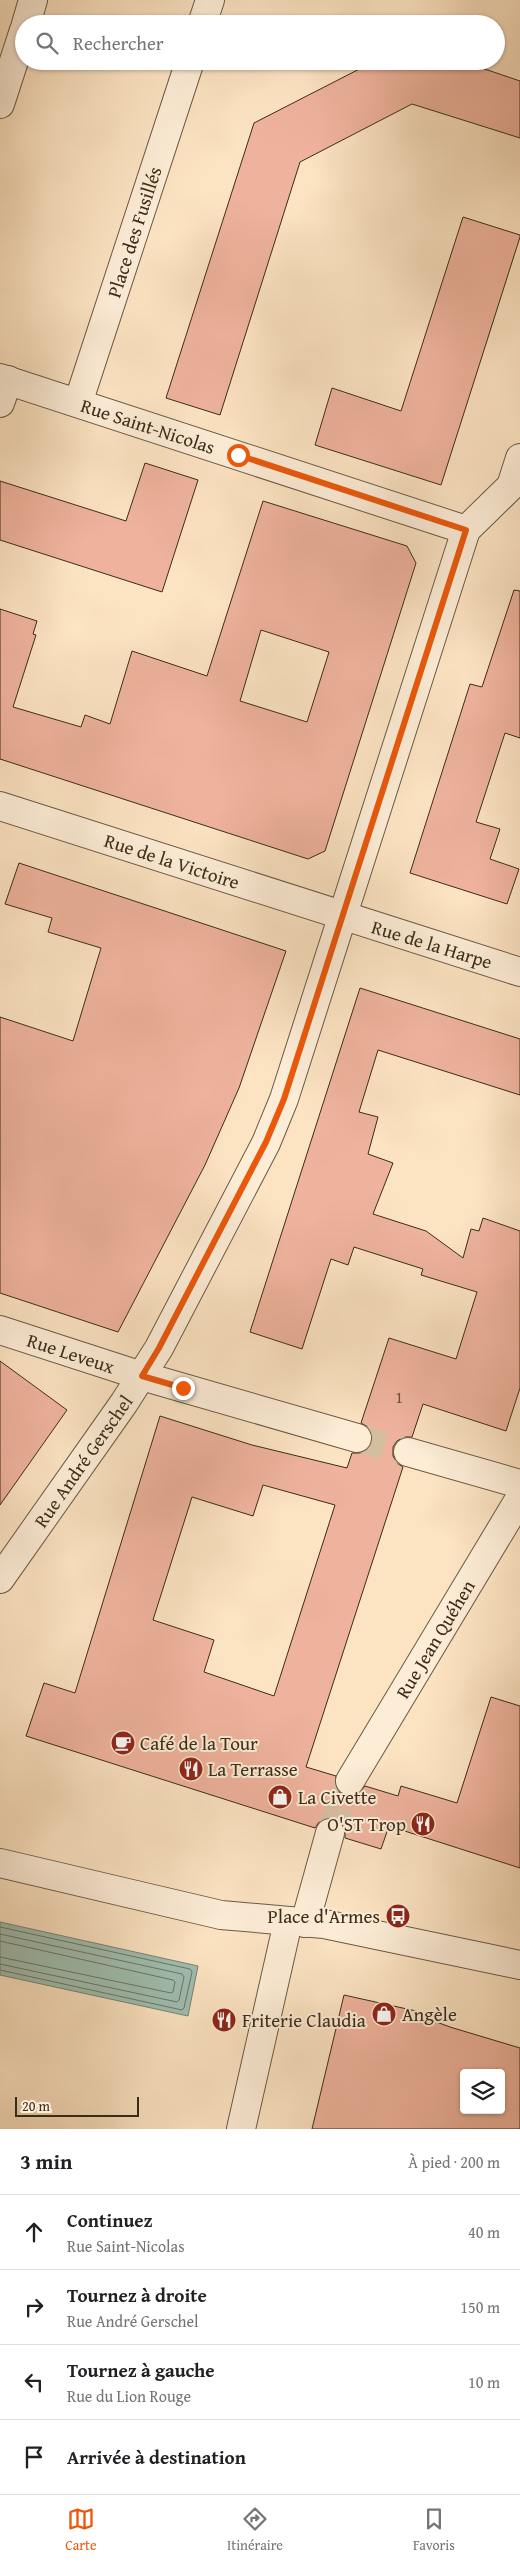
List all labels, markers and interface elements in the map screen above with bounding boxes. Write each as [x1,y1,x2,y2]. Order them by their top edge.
search box [15,15,505,70]
icon: search [33,29,61,57]
text: Rechercher [73,29,164,57]
street label: Place des Fusillés [100,163,168,301]
street label: Rue Saint-Nicolas [77,391,219,461]
route start [227,444,250,467]
street label: Rue de la Victoire [101,826,243,896]
street label: Rue de la Harpe [368,912,496,976]
street label: Rue Leveux [24,1326,119,1380]
route end [172,1377,195,1400]
house number: 1 [395,1385,403,1409]
street label: Rue André Gerschel [27,1389,139,1533]
street label: Rue Jean Quéhen [388,1574,482,1704]
place label: Café de la Tour [140,1729,258,1757]
cafe icon: Café de la Tour [110,1730,136,1756]
place label: La Terrasse [208,1755,298,1783]
restaurant icon: La Terrasse [178,1756,204,1782]
place label: La Civette [298,1783,376,1811]
shop icon: La Civette [267,1784,293,1810]
place label: O'ST Trop [327,1810,406,1838]
restaurant icon: O'ST Trop [410,1811,436,1837]
place label: Place d'Armes [268,1902,380,1930]
bus stop icon: Place d'Armes [385,1903,411,1929]
place label: Angèle [402,2000,457,2028]
shop icon: Angèle [371,2001,397,2027]
place label: Friterie Claudia [242,2006,366,2034]
restaurant icon: Friterie Claudia [211,2007,237,2033]
map controls [460,2069,505,2114]
button: layers [460,2069,505,2114]
scale bar [15,2094,139,2117]
text: 20 m [22,2096,50,2116]
text: 3 min [20,2146,72,2177]
text: À pied · 200 m [408,2150,500,2174]
text: Continuez [67,2206,153,2234]
icon: ahead [20,2218,48,2246]
text: 40 m [468,2220,500,2244]
text: Rue Saint-Nicolas [67,2234,185,2258]
text: Tournez à droite [67,2281,207,2309]
icon: right [20,2293,48,2321]
text: 150 m [460,2295,500,2319]
text: Rue André Gerschel [67,2309,198,2333]
text: Tournez à gauche [67,2356,215,2384]
icon: left [20,2368,48,2396]
text: 10 m [468,2370,500,2394]
text: Rue du Lion Rouge [67,2384,191,2408]
icon: arrive [20,2443,48,2471]
text: Arrivée à destination [67,2443,246,2471]
tab: Carte [65,2505,97,2555]
tab: Itinéraire [227,2505,283,2555]
tab: Favoris [413,2505,455,2555]

